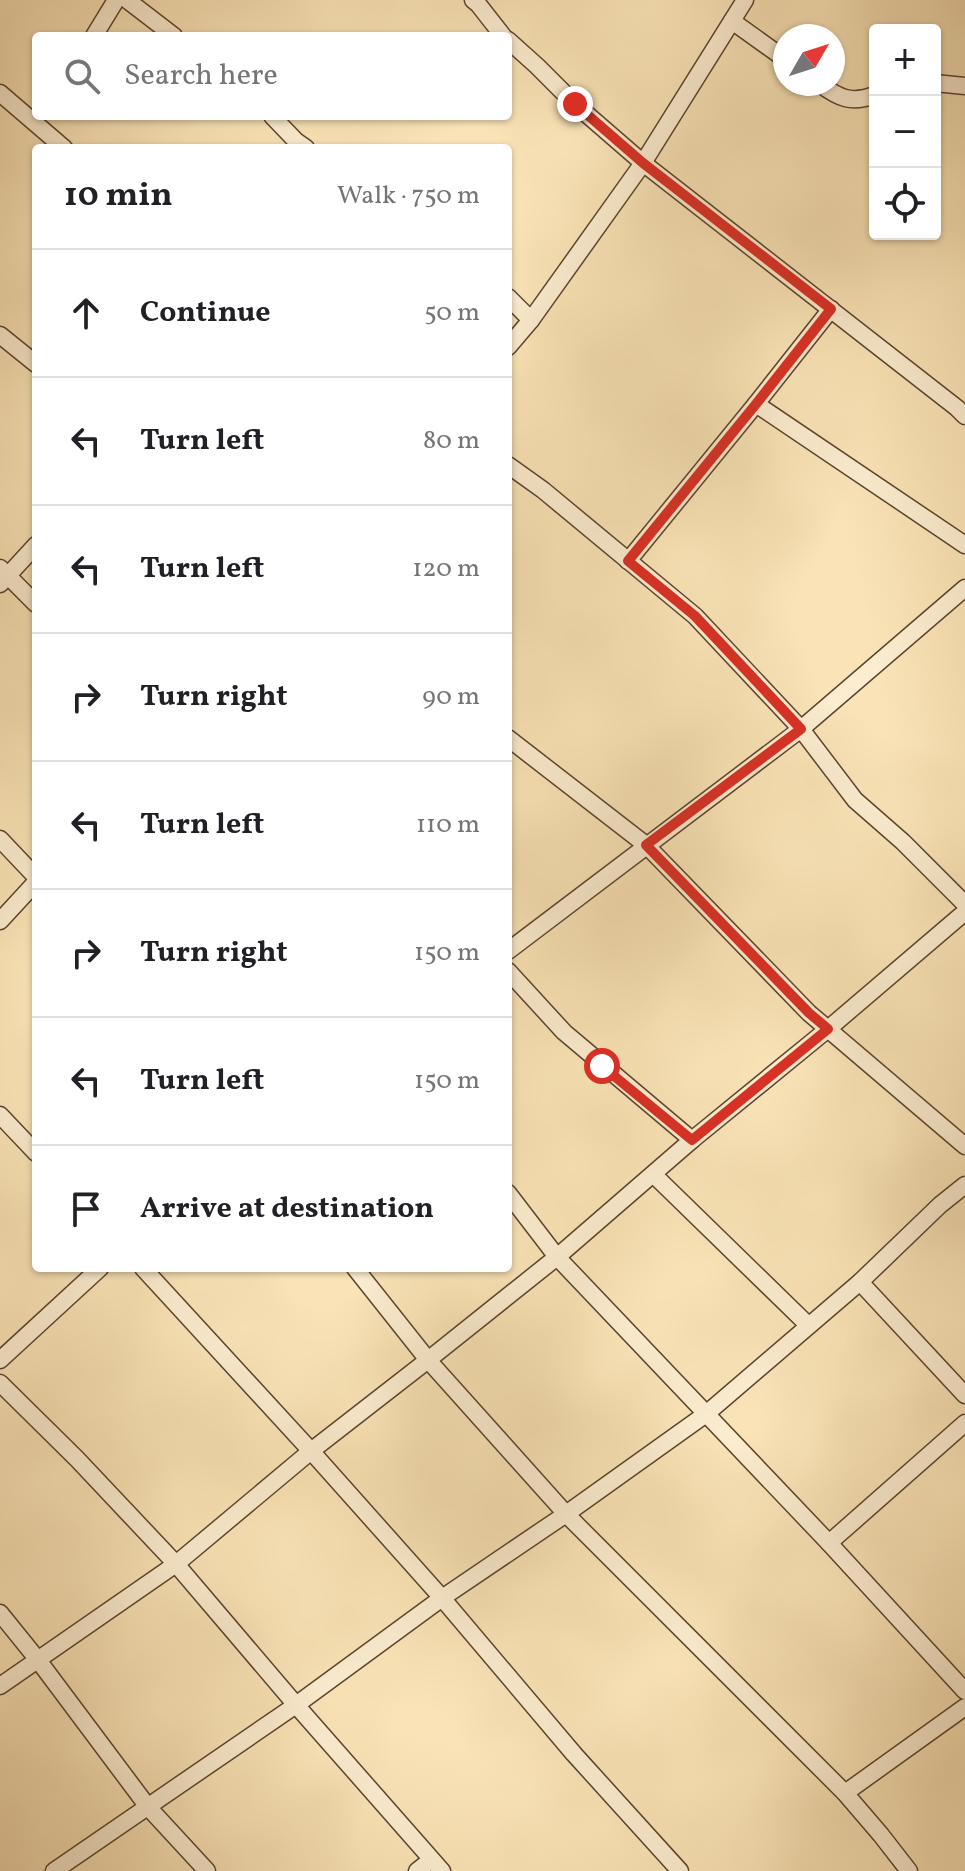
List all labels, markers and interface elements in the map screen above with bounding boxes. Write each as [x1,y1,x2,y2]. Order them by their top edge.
north arrow [773,24,845,96]
map controls [869,24,941,240]
button: + [869,24,941,96]
search box [32,32,512,120]
icon: search [60,54,104,98]
text: Search here [124,55,278,97]
route end [557,86,593,122]
button: − [869,96,941,168]
button: locate [869,168,941,240]
text: 10 min [64,173,173,220]
text: Walk · 750 m [337,178,480,214]
icon: ahead [64,291,108,335]
text: Continue [140,292,271,334]
text: 50 m [424,295,480,331]
icon: left [64,419,108,463]
text: Turn left [140,420,264,462]
text: 80 m [423,423,480,459]
icon: left [64,547,108,591]
text: Turn left [140,548,264,590]
text: 120 m [412,551,480,587]
icon: right [64,675,108,719]
text: Turn right [140,676,288,718]
text: 90 m [422,679,480,715]
icon: left [64,803,108,847]
text: Turn left [140,804,264,846]
text: 110 m [416,807,480,843]
icon: right [64,931,108,975]
text: Turn right [140,932,288,974]
text: 150 m [414,935,480,971]
route start [584,1048,620,1084]
icon: left [64,1059,108,1103]
text: Turn left [140,1060,264,1102]
text: 150 m [414,1063,480,1099]
icon: arrive [64,1187,108,1231]
text: Arrive at destination [140,1188,434,1230]

